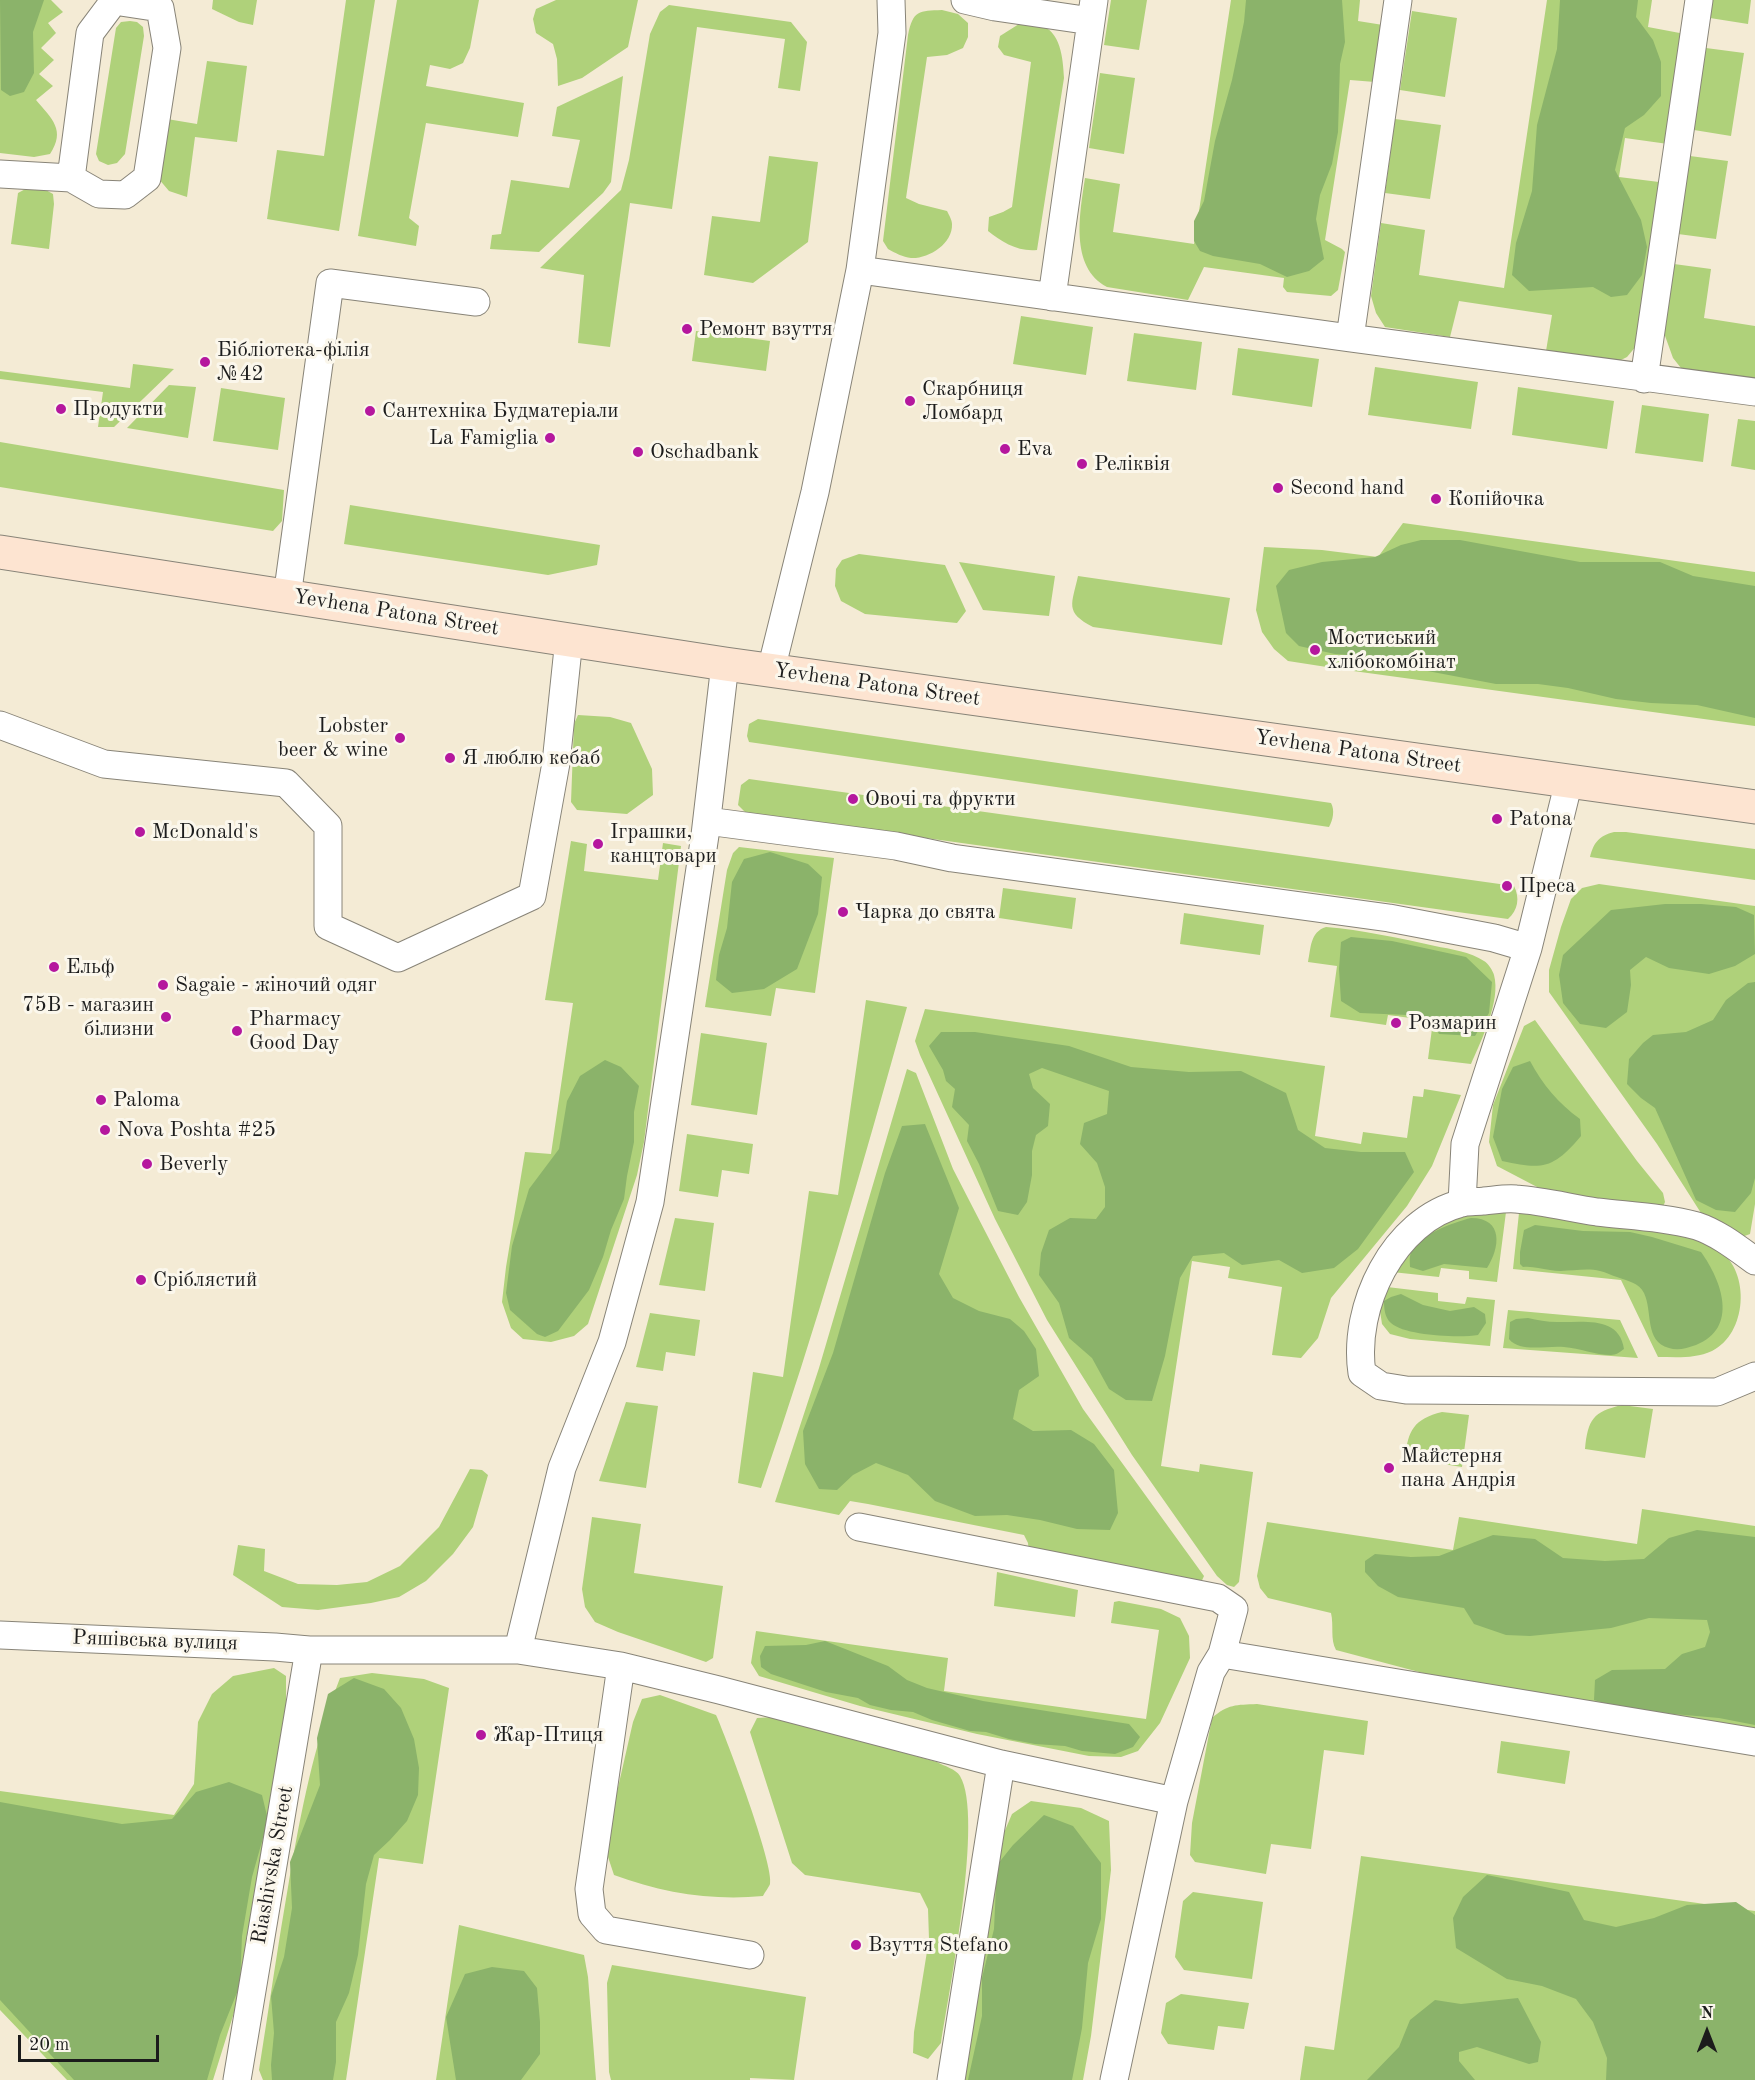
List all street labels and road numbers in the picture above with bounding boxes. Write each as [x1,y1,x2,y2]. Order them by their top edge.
street label: Yevhena Patona Street [291,584,501,642]
street label: Yevhena Patona Street [772,658,982,712]
street label: Yevhena Patona Street [1253,725,1463,779]
street label: Ряшівська вулиця [72,1626,238,1656]
street label: Riashivska Street [247,1784,299,1946]

